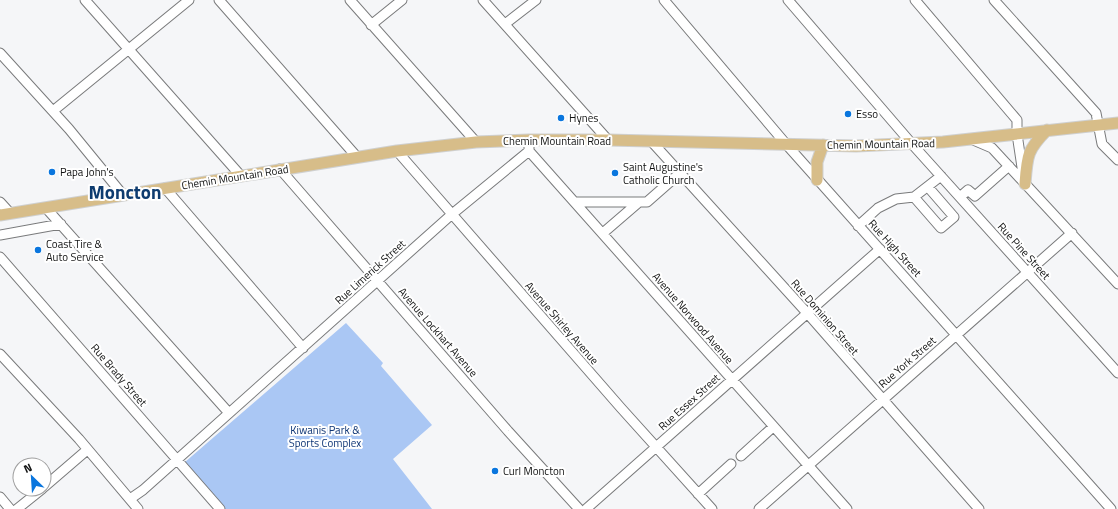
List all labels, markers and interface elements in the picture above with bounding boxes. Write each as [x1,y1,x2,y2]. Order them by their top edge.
place label: Esso [856,106,878,122]
marker: Esso [843,109,853,119]
place label: Hynes [569,110,598,126]
marker: Hynes [556,113,566,123]
street label: Chemin Mountain Road [503,133,611,149]
street label: Chemin Mountain Road [827,135,935,153]
place label: Saint Augustine's Catholic Church [623,159,703,188]
street label: Chemin Mountain Road [180,161,290,193]
place label: Papa John's [60,164,114,180]
marker: Papa John's [47,167,57,177]
marker: Saint Augustine's Catholic Church [610,168,620,178]
district label: Moncton [89,177,161,206]
street label: Rue High Street [865,216,925,280]
street label: Rue Pine Street [994,219,1054,283]
place label: Coast Tire & Auto Service [46,236,104,265]
street label: Rue Limerick Street [331,236,409,308]
marker: Coast Tire & Auto Service [33,245,43,255]
street label: Avenue Norwood Avenue [649,269,738,368]
street label: Rue Dominion Street [788,276,863,359]
street label: Avenue Shirley Avenue [521,278,603,368]
street label: Avenue Lockhart Avenue [395,284,482,381]
street label: Rue York Street [875,332,939,391]
street label: Rue Brady Street [87,340,151,410]
street label: Rue Essex Street [655,370,723,434]
park label: Kiwanis Park & Sports Complex [289,422,361,451]
north arrow [12,457,52,497]
text: N [21,459,35,477]
place label: Curl Moncton [503,463,565,479]
marker: Curl Moncton [490,466,500,476]

